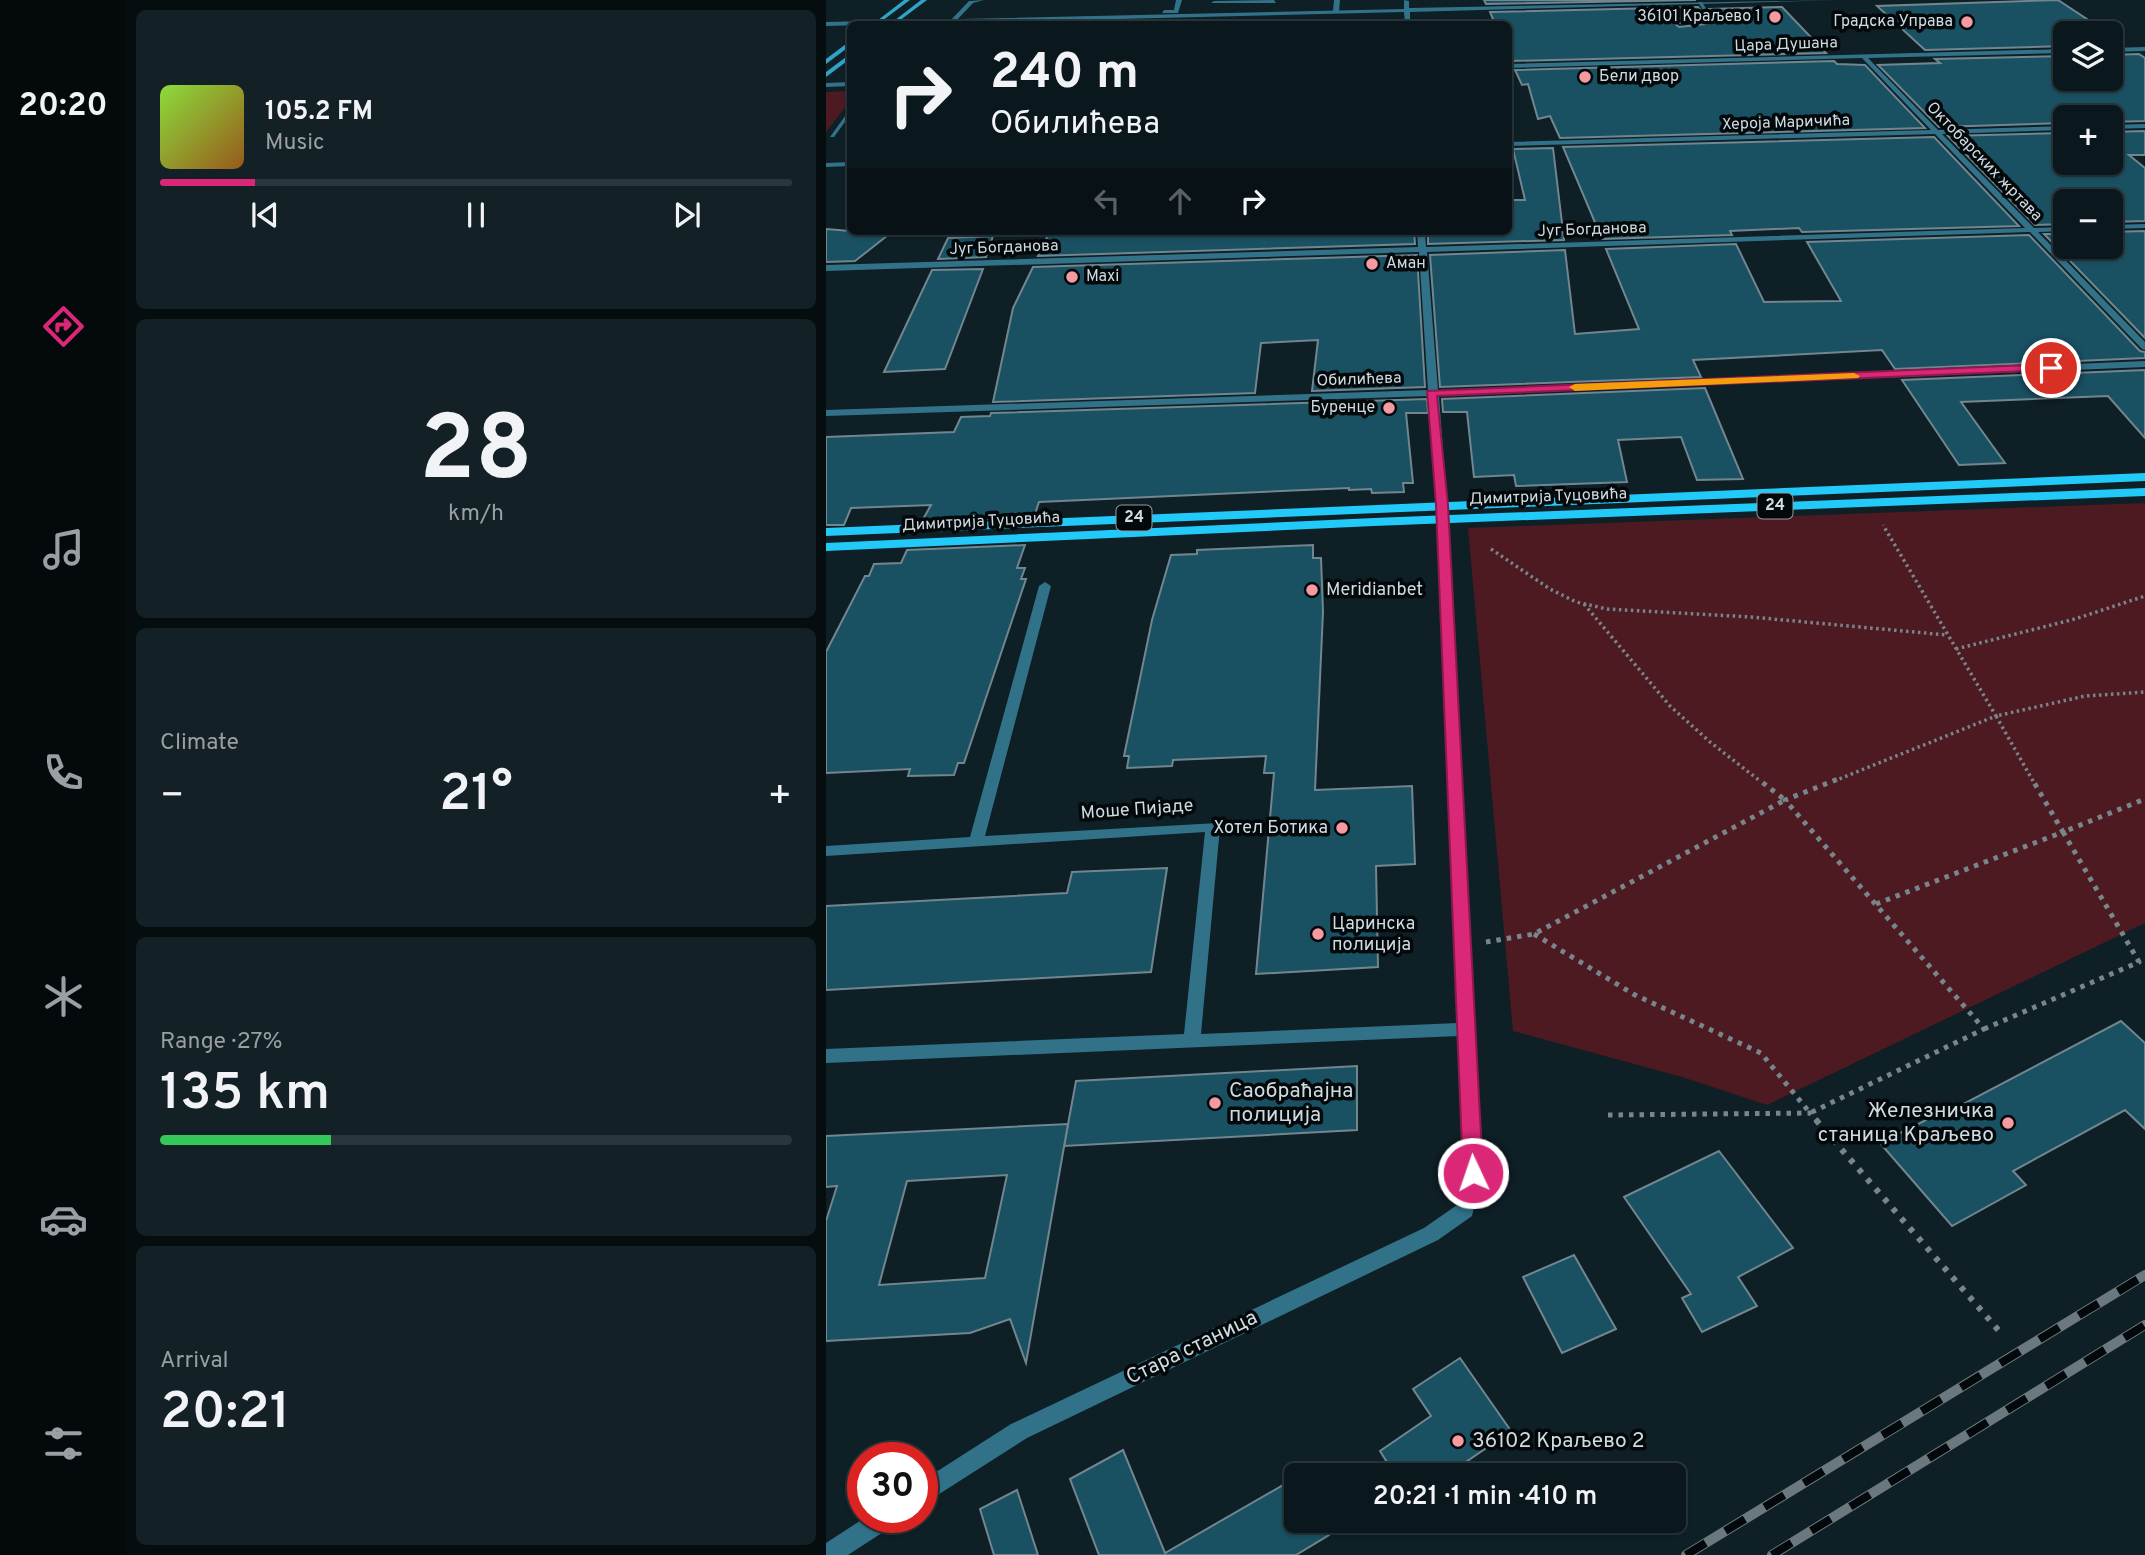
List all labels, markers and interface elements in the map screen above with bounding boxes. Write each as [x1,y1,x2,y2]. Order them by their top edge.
place label: 36101 Краљево 1 [1637,7,1761,27]
marker: 36101 Краљево 1 [1767,9,1783,25]
place label: Градска Управа [1833,12,1953,32]
marker: Градска Управа [1959,14,1975,30]
map controls [2053,21,2123,259]
button: layers [2053,21,2123,91]
street label: Цара Душана [1734,33,1838,57]
text: 240 m [990,44,1139,106]
icon: right [875,49,966,140]
place label: Бели двор [1599,67,1679,87]
marker: Бели двор [1577,69,1593,85]
text: 20:20 [19,87,108,127]
text: 105.2 FM [265,96,373,129]
street label: Октобарских жртава [1922,98,2046,226]
text: Обилићева [990,105,1160,145]
button: + [2053,105,2123,175]
street label: Хероја Маричића [1722,111,1850,135]
text: Music [265,129,325,158]
icon: left [1088,182,1126,220]
icon: ahead [1161,182,1199,220]
icon: right [1234,182,1272,220]
button: − [2053,189,2123,259]
icon: previous [246,196,284,234]
icon: pause [457,196,495,234]
icon: next [668,196,706,234]
street label: Југ Богданова [1537,218,1647,242]
street label: Југ Богданова [949,236,1059,260]
place label: Аман [1386,254,1426,274]
marker: Аман [1364,256,1380,272]
place label: Maxi [1086,267,1119,287]
marker: Maxi [1064,269,1080,285]
icon: directions [39,302,88,351]
pin [2021,338,2081,398]
icon: arrive [2032,349,2070,387]
street label: Обилићева [1316,369,1402,391]
text: 28 [420,397,532,512]
place label: Буренце [1310,398,1375,418]
marker: Буренце [1381,400,1397,416]
street label: Димитрија Туцовића [1469,484,1627,510]
road number: 24 [1758,494,1793,519]
text: km/h [448,500,504,529]
road number: 24 [1116,505,1152,530]
street label: Димитрија Туцовића [902,508,1060,536]
icon: music [39,525,88,574]
place label: Meridianbet [1326,579,1423,602]
marker: Meridianbet [1304,582,1320,598]
text: Climate [160,729,239,758]
icon: phone [39,748,88,797]
text: 21° [439,763,513,829]
text: − [160,773,185,822]
text: + [767,773,792,822]
street label: Моше Пијаде [1080,795,1194,825]
place label: Хотел Ботика [1214,817,1328,840]
marker: Хотел Ботика [1334,820,1350,836]
place label: Царинска полиција [1332,913,1415,957]
marker: Царинска полиција [1310,926,1326,942]
icon: climate [39,972,88,1021]
text: Range · 27% [160,1028,283,1057]
text: 135 km [160,1062,330,1128]
place label: Саобраћајна полиција [1229,1078,1353,1129]
marker: Саобраћајна полиција [1207,1095,1223,1111]
place label: Железничка станица Краљево [1818,1098,1994,1149]
marker: Железничка станица Краљево [2000,1115,2016,1131]
position arrow [1436,1136,1510,1210]
icon: car [39,1195,88,1244]
street label: Стара станица [1122,1305,1262,1391]
text: Arrival [160,1347,229,1376]
text: 20:21 [160,1381,290,1447]
icon: filters [39,1419,88,1468]
place label: 36102 Краљево 2 [1472,1428,1645,1455]
marker: 36102 Краљево 2 [1450,1433,1466,1449]
speed limit sign: 30 [847,1442,938,1533]
text: 20:21 · 1 min · 410 m [1373,1481,1597,1514]

